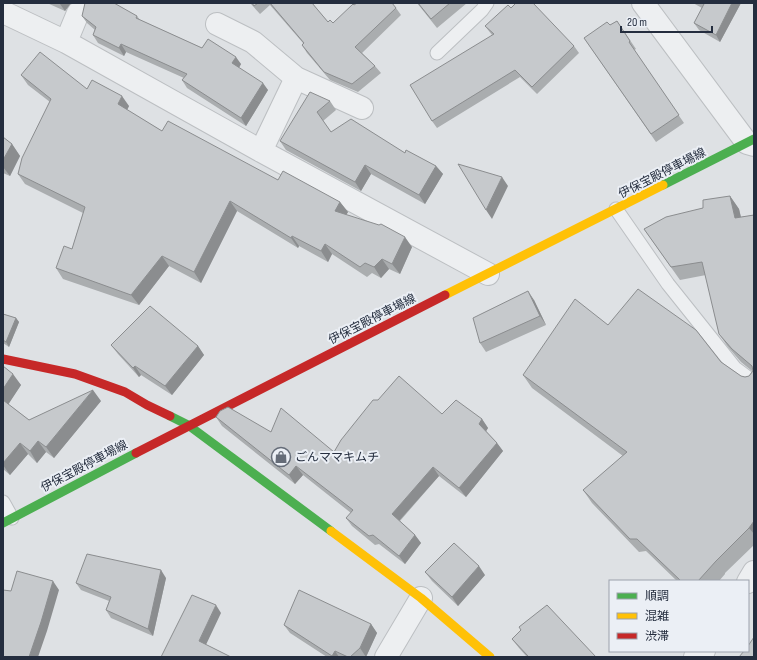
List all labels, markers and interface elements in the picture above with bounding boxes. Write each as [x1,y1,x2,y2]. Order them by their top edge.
scale bar [621,8,712,34]
text: 20 m [627,15,647,30]
street label: 伊保宝殿停車場線 [616,145,708,202]
street label: 伊保宝殿停車場線 [326,291,418,348]
street label: 伊保宝殿停車場線 [38,437,130,496]
shop icon: ごんママキムチ [270,446,292,468]
place label: ごんママキムチ [295,450,379,465]
legend [609,580,749,652]
text: 順調 [645,589,669,604]
text: 混雑 [645,609,669,624]
text: 渋滞 [645,629,669,644]

